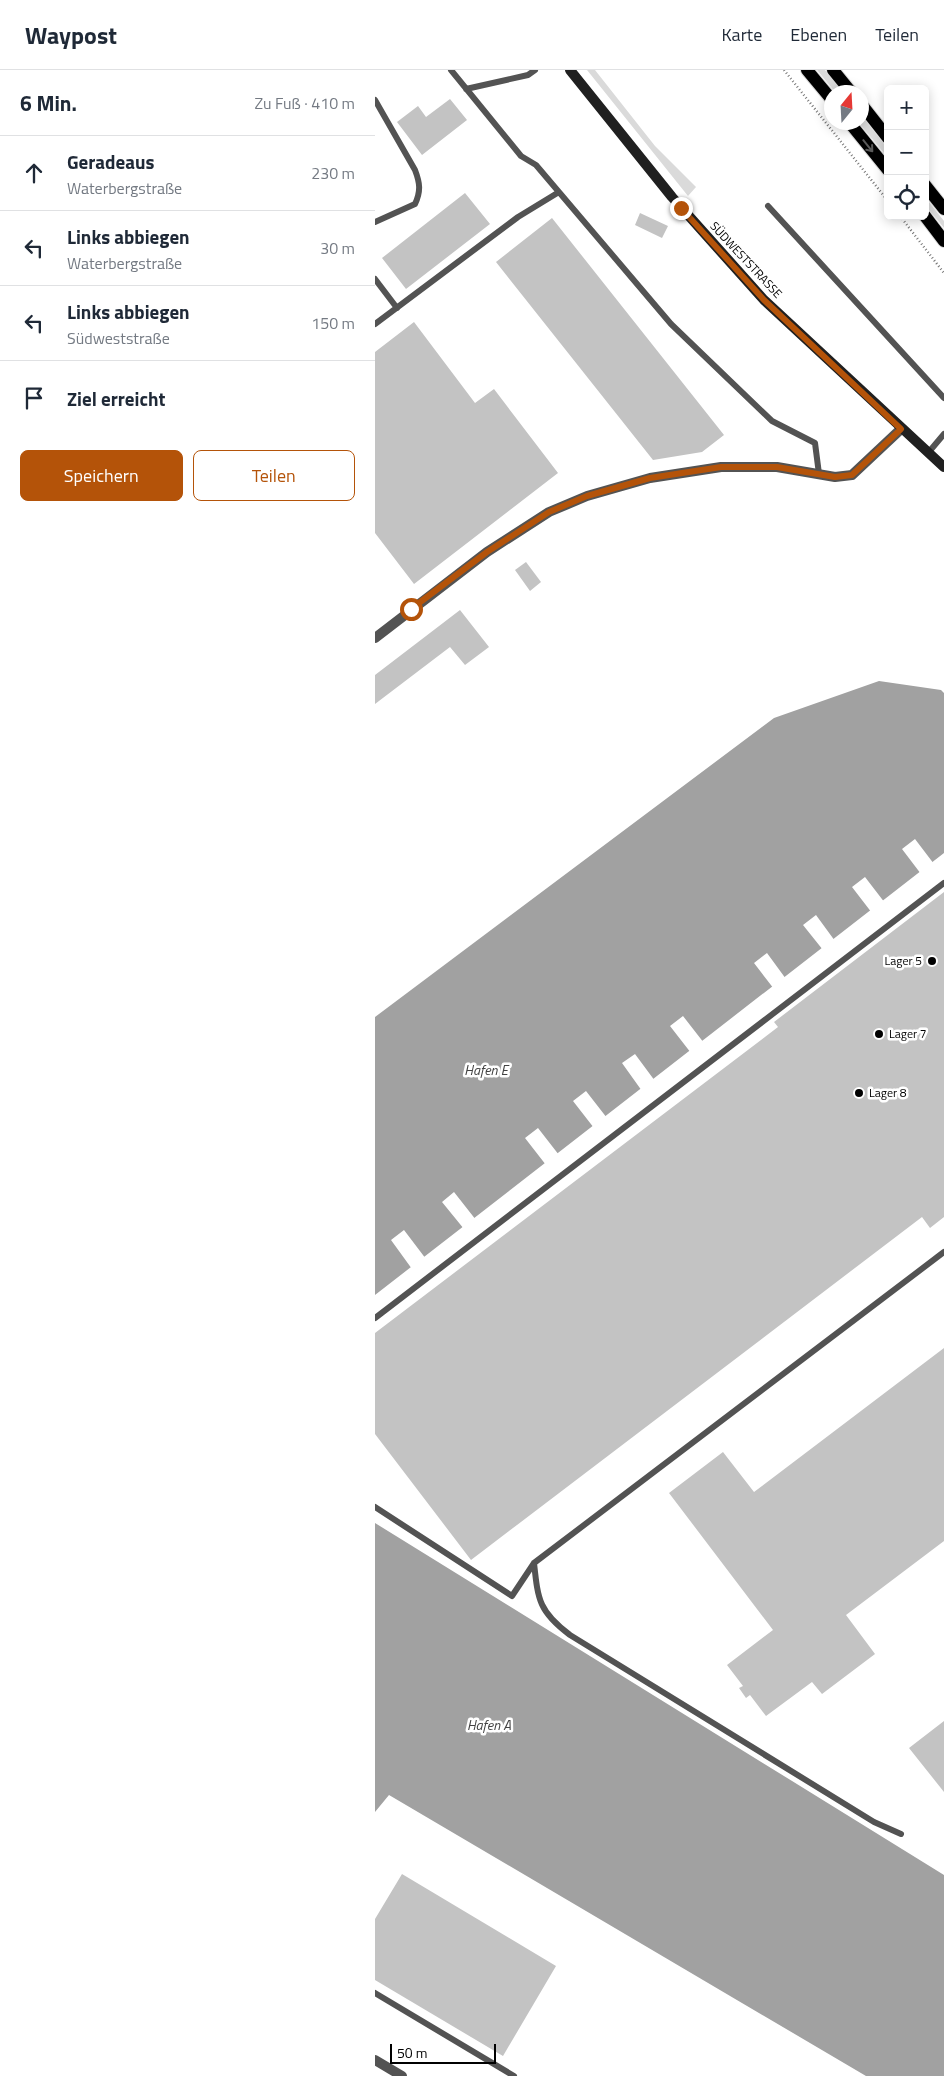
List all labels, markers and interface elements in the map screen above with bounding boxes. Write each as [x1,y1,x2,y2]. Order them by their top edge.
text: Waypost [25,17,117,53]
text: Karte [721,21,762,48]
text: Ebenen [790,21,847,48]
text: Teilen [875,21,919,48]
north arrow [824,85,869,130]
map controls [884,85,929,220]
button: + [884,85,929,130]
text: 6 Min. [20,87,77,119]
text: Zu Fuß · 410 m [254,91,355,115]
button: − [884,130,929,175]
one-way arrow [863,140,874,153]
text: Geradeaus [67,147,154,176]
icon: ahead [20,159,48,187]
text: 230 m [311,161,355,185]
button: locate [884,175,929,220]
text: Waterbergstraße [67,176,182,200]
route end [670,197,693,220]
street label: SÜDWESTSTRASSE [706,217,787,303]
text: Links abbiegen [67,222,190,251]
icon: left [20,234,48,262]
text: 30 m [320,236,355,260]
text: Waterbergstraße [67,251,182,275]
text: Links abbiegen [67,297,190,326]
icon: left [20,309,48,337]
text: 150 m [311,311,355,335]
text: Südweststraße [67,326,170,350]
icon: arrive [20,384,48,412]
text: Ziel erreicht [67,384,165,413]
button: Speichern [20,450,183,501]
button: Teilen [193,450,355,501]
route start [400,598,423,621]
place label: Lager 5 [884,951,922,970]
marker: Lager 5 [926,955,938,967]
place label: Lager 7 [889,1024,927,1043]
marker: Lager 7 [873,1028,885,1040]
water label: Hafen E [464,1059,510,1080]
place label: Lager 8 [869,1083,907,1102]
marker: Lager 8 [853,1087,865,1099]
water label: Hafen A [467,1714,511,1735]
scale bar [390,2041,496,2064]
text: 50 m [397,2042,427,2063]

